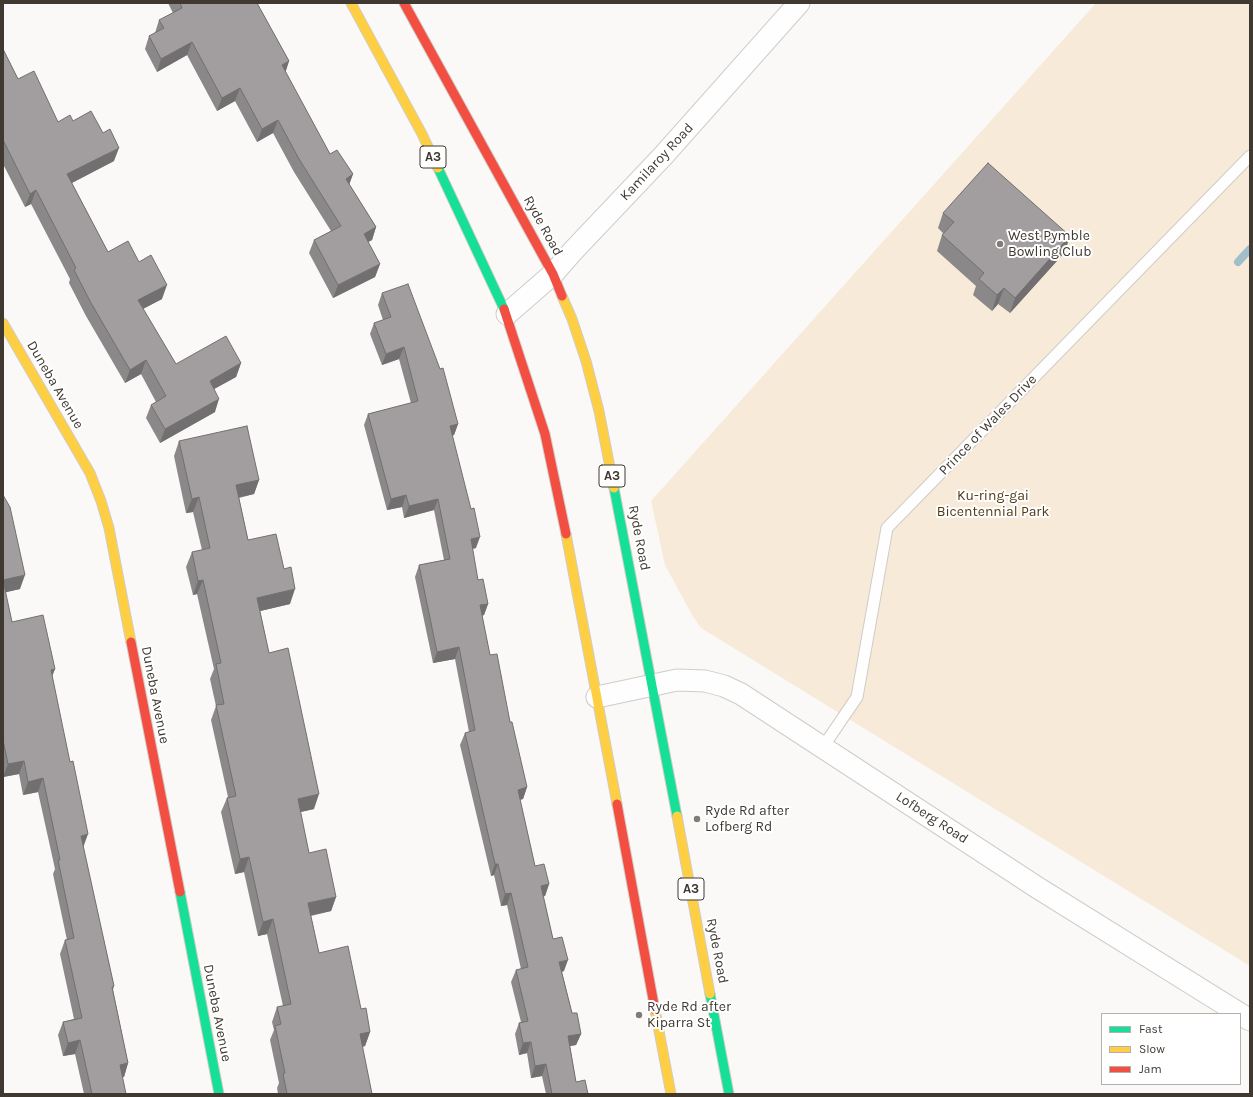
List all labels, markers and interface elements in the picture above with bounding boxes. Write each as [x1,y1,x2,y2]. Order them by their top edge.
street label: Kamilaroy Road [617,120,697,204]
road number: A3 [420,146,446,168]
street label: Ryde Road [520,193,566,259]
place label: West Pymble Bowling Club [1008,228,1092,260]
marker: West Pymble Bowling Club [995,239,1005,249]
street label: Duneba Avenue [23,338,87,432]
street label: Prince of Wales Drive [936,371,1040,479]
road number: A3 [599,465,625,487]
park label: Ku-ring-gai Bicentennial Park [937,488,1049,520]
street label: Ryde Road [624,504,654,572]
street label: Duneba Avenue [137,645,173,745]
street label: Lofberg Road [893,788,971,848]
place label: Ryde Rd after Lofberg Rd [705,803,789,836]
marker: Ryde Rd after Lofberg Rd [692,814,702,824]
road number: A3 [678,878,704,900]
street label: Ryde Road [702,917,732,985]
street label: Duneba Avenue [199,963,235,1063]
place label: Ryde Rd after Kiparra St [647,999,731,1032]
marker: Ryde Rd after Kiparra St [634,1010,644,1020]
legend [1101,1013,1241,1085]
text: Fast [1139,1022,1162,1036]
text: Slow [1139,1042,1165,1056]
text: Jam [1139,1062,1162,1076]

